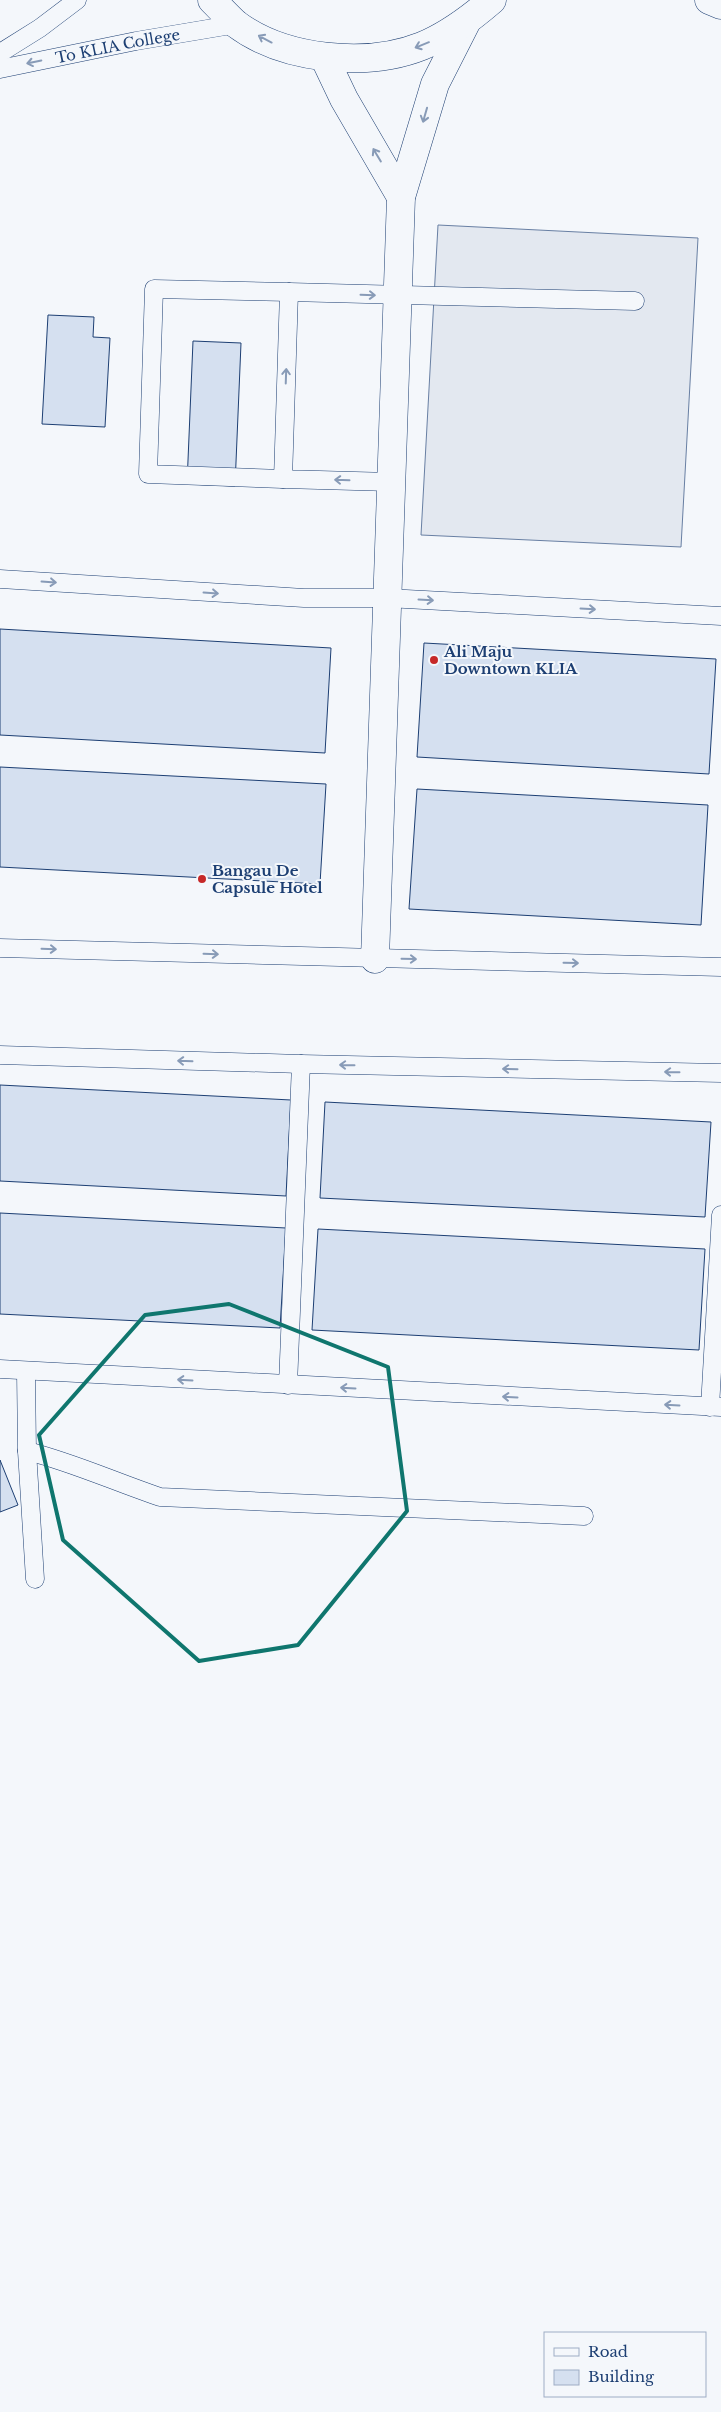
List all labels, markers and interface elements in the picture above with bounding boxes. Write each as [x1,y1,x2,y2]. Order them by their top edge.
street label: To KLIA College [54,24,181,67]
one-way arrow [257,34,272,44]
one-way arrow [415,40,430,50]
one-way arrow [27,57,43,67]
one-way arrow [420,107,430,123]
one-way arrow [371,148,381,162]
one-way arrow [360,290,376,300]
one-way arrow [282,368,291,384]
one-way arrow [335,475,351,485]
one-way arrow [40,578,56,587]
one-way arrow [203,588,219,597]
one-way arrow [417,595,433,604]
one-way arrow [580,604,596,613]
place label: Ali Maju Downtown KLIA [443,642,578,678]
marker: Ali Maju Downtown KLIA [428,654,440,666]
place label: Bangau De Capsule Hotel [212,861,323,897]
marker: Bangau De Capsule Hotel [196,873,208,885]
one-way arrow [40,944,56,954]
one-way arrow [202,949,219,959]
one-way arrow [400,955,416,964]
one-way arrow [563,959,579,968]
one-way arrow [177,1056,193,1065]
one-way arrow [340,1061,356,1070]
one-way arrow [502,1064,518,1074]
one-way arrow [665,1067,681,1077]
one-way arrow [178,1376,194,1385]
one-way arrow [340,1384,356,1393]
one-way arrow [502,1392,518,1401]
one-way arrow [665,1400,681,1409]
legend [544,2332,706,2397]
text: Road [588,2342,628,2361]
text: Building [588,2367,655,2386]

